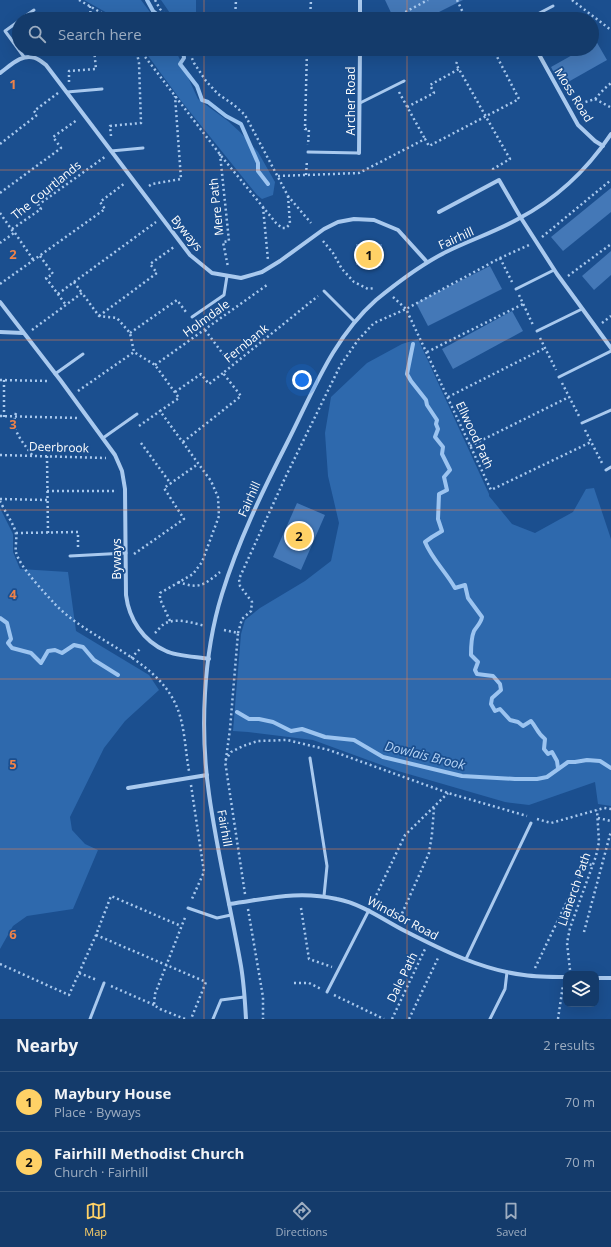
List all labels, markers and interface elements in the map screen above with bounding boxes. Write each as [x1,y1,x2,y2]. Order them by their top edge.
search box [12,12,599,56]
icon: search [26,23,48,45]
text: Search here [58,24,142,44]
street label: Moss Road [551,65,597,125]
street label: Archer Road [342,67,359,136]
text: 1 [9,75,17,93]
street label: The Courtlands [8,156,85,223]
street label: Mere Path [205,177,227,237]
street label: Byways [167,212,207,255]
street label: Fairhill [436,223,476,253]
pin: 1 [356,240,382,270]
text: 2 [9,245,17,263]
street label: Holmdale [179,295,233,341]
street label: Fernbank [220,319,272,366]
your location [292,370,312,390]
street label: Ellwood Path [452,399,498,471]
text: 3 [9,415,17,433]
street label: Deerbrook [29,437,90,457]
street label: Fairhill [234,479,264,519]
pin: 2 [286,521,312,551]
street label: Byways [108,538,125,580]
text: 4 [9,585,17,603]
water label: Dowlais Brook [383,736,468,774]
text: 5 [9,755,17,773]
street label: Fairhill [213,808,237,848]
street label: Llanerch Path [553,850,595,928]
street label: Windsor Road [364,892,442,944]
text: 6 [9,925,17,943]
street label: Dale Path [383,949,421,1005]
map controls [563,971,599,1007]
button: layers [563,971,599,1007]
text: Nearby [16,1034,78,1057]
text: 2 results [543,1036,595,1054]
text: Maybury House [54,1083,171,1103]
text: 1 [25,1093,33,1111]
text: 70 m [565,1093,595,1111]
text: Place · Byways [54,1103,141,1121]
text: Fairhill Methodist Church [54,1143,244,1163]
text: 2 [25,1153,33,1171]
text: 70 m [565,1153,595,1171]
text: Church · Fairhill [54,1163,148,1181]
tab: Map [84,1200,107,1239]
tab: Directions [276,1200,328,1239]
tab: Saved [496,1200,527,1239]

